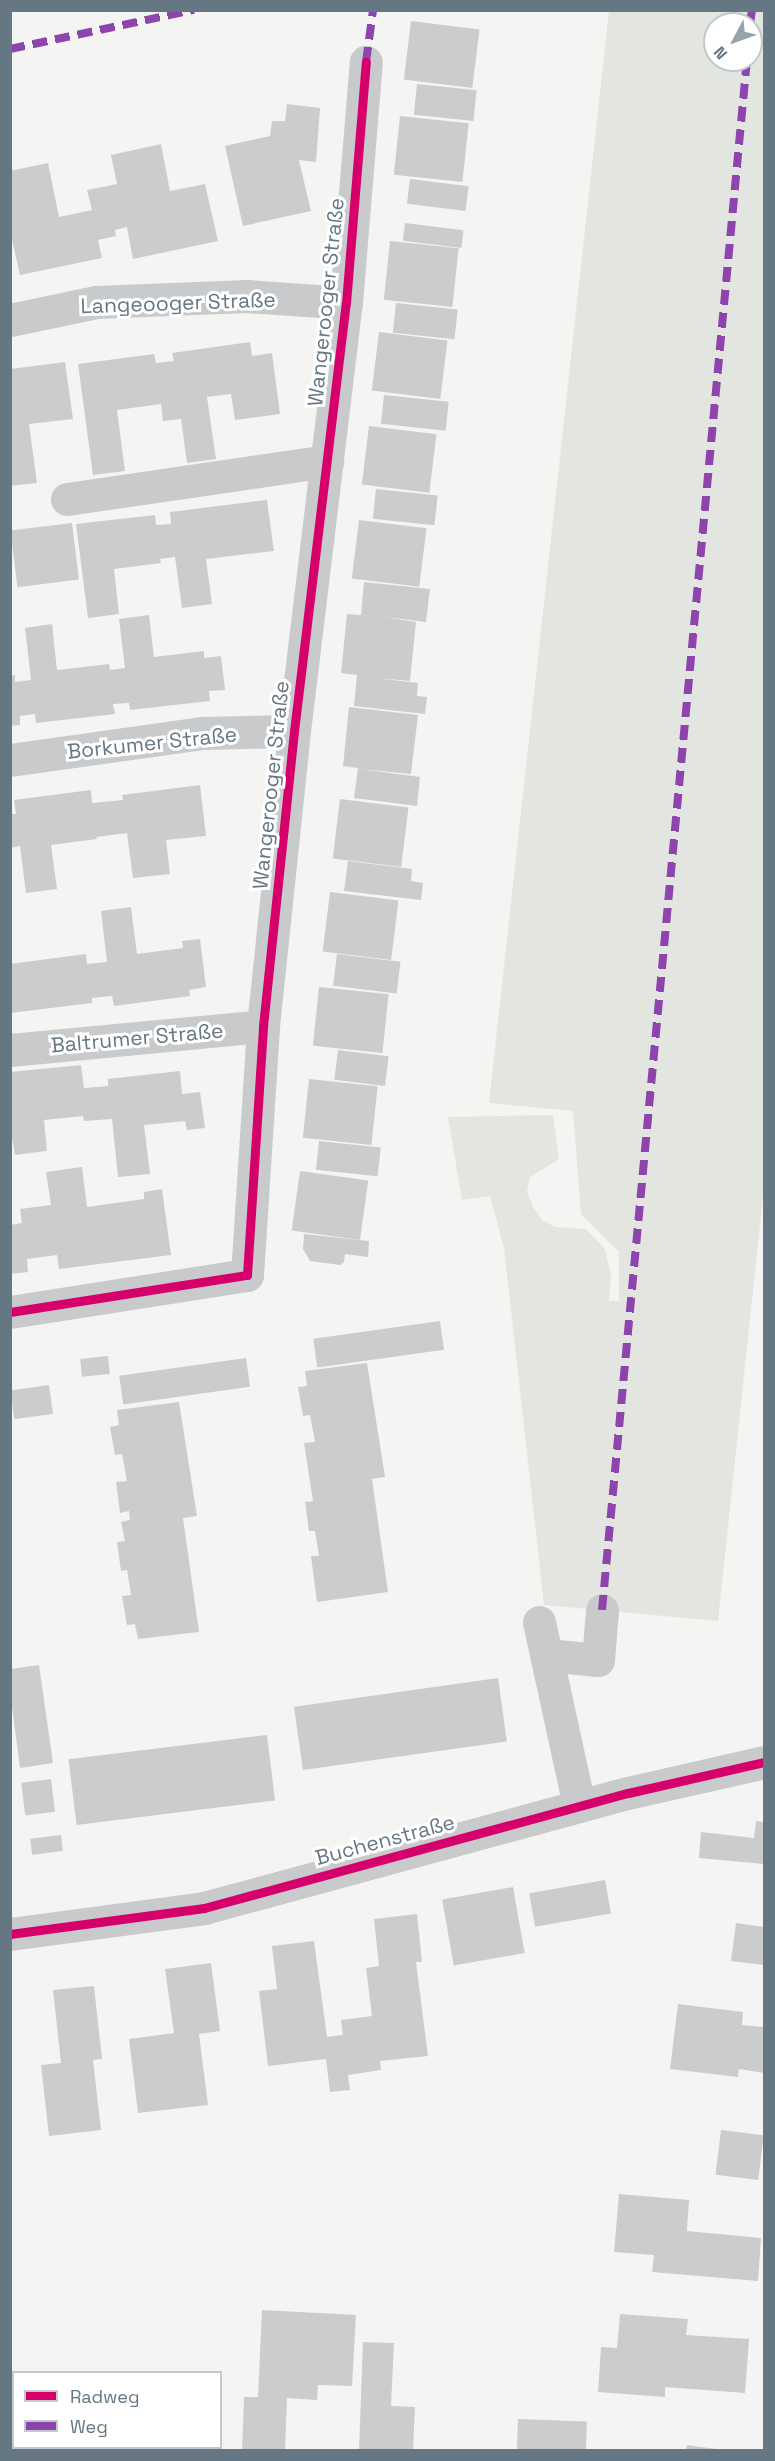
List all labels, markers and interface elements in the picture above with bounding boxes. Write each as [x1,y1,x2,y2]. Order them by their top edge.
north arrow [703,12,763,72]
text: N [709,42,732,64]
street label: Wangerooger Straße [303,196,349,408]
street label: Langeooger Straße [80,287,276,319]
street label: Wangerooger Straße [248,679,294,891]
street label: Borkumer Straße [66,722,238,764]
street label: Baltrumer Straße [50,1018,224,1058]
street label: Buchenstraße [313,1809,457,1871]
legend [12,2371,222,2449]
text: Radweg [70,2385,140,2408]
text: Weg [70,2415,108,2438]

